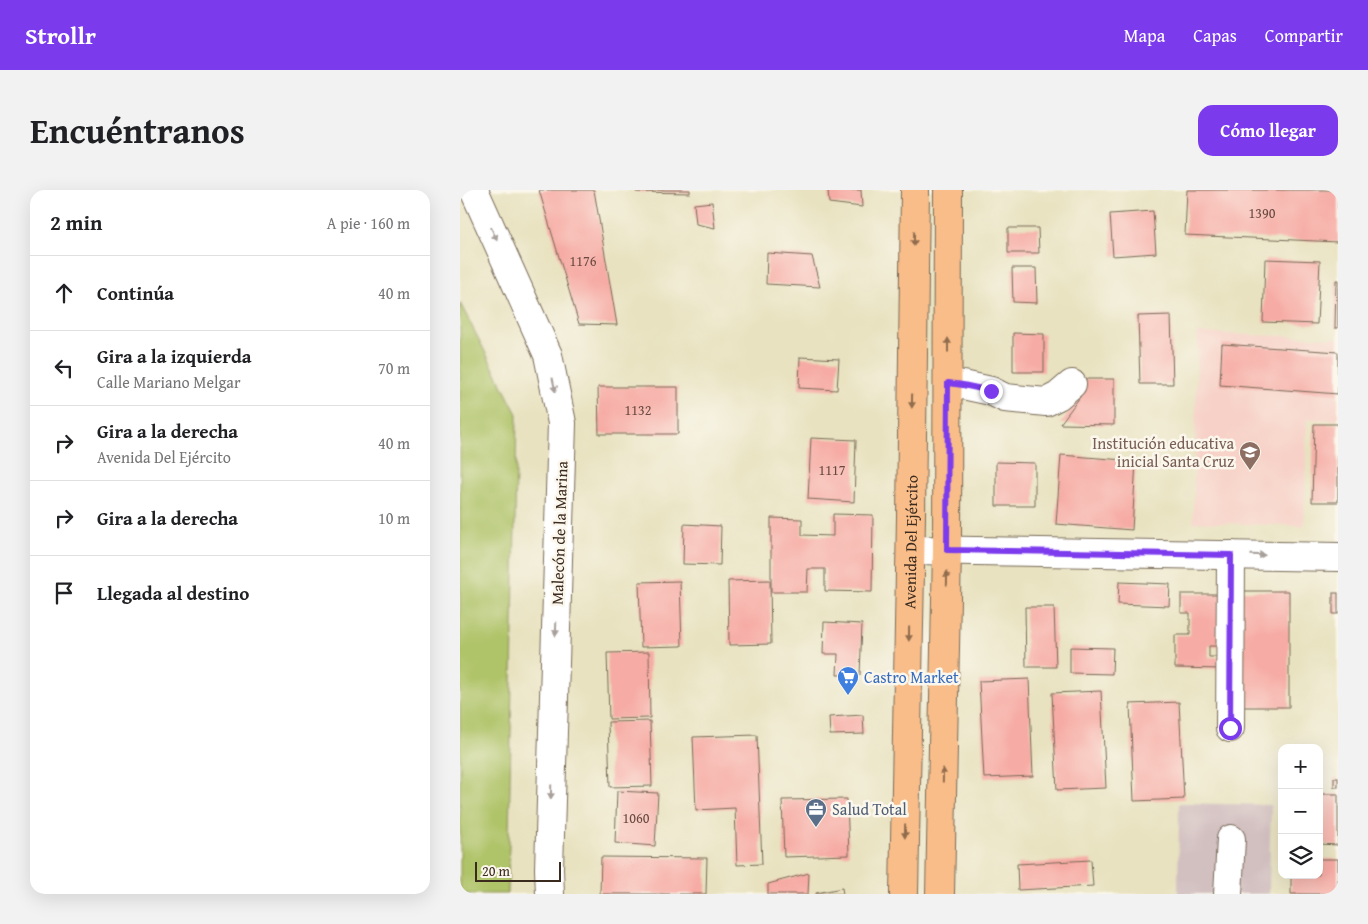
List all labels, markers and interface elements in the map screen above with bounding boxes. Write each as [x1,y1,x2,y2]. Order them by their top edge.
text: Strollr [25,18,96,53]
text: Mapa [1124,22,1165,49]
text: Capas [1193,22,1237,49]
text: Compartir [1265,22,1343,49]
text: Encuéntranos [30,105,245,156]
button: Cómo llegar [1198,105,1338,156]
house number: 1390 [1249,203,1276,223]
text: 2 min [50,207,102,238]
text: A pie · 160 m [327,211,410,235]
one-way arrow [490,227,498,241]
one-way arrow [910,231,918,247]
house number: 1176 [570,251,597,271]
icon: ahead [50,279,78,307]
text: Continúa [97,279,174,307]
text: 40 m [378,281,410,305]
one-way arrow [944,337,952,353]
text: Gira a la izquierda [97,342,252,370]
icon: left [50,354,78,382]
text: 70 m [378,356,410,380]
text: Calle Mariano Melgar [97,370,241,394]
one-way arrow [551,377,559,393]
route end [980,380,1003,403]
one-way arrow [908,393,916,409]
house number: 1132 [625,400,651,420]
text: Gira a la derecha [97,417,238,445]
icon: right [50,429,78,457]
text: 40 m [378,431,410,455]
place label: Institución educativa inicial Santa Cruz [1092,431,1234,473]
school or university icon: Institución educativa inicial Santa Cruz [1238,440,1262,471]
text: Avenida Del Ejército [97,445,231,469]
street label: Malecón de la Marina [544,460,574,605]
house number: 1117 [819,460,846,480]
street label: Avenida Del Ejército [897,475,924,609]
icon: right [50,504,78,532]
text: Gira a la derecha [97,504,238,532]
text: 10 m [378,506,410,530]
one-way arrow [1251,551,1267,559]
one-way arrow [943,570,951,586]
icon: arrive [50,579,78,607]
text: Llegada al destino [97,579,249,607]
one-way arrow [552,621,560,637]
one-way arrow [905,626,913,642]
supermarket icon: Castro Market [836,665,860,696]
place label: Castro Market [864,665,959,689]
route start [1219,717,1242,740]
map controls [1278,744,1323,879]
button: + [1278,744,1323,789]
one-way arrow [939,767,947,783]
one-way arrow [547,784,555,800]
button: − [1278,789,1323,834]
office icon: Salud Total [804,797,828,828]
place label: Salud Total [832,797,907,821]
house number: 1060 [623,808,650,828]
one-way arrow [901,823,909,839]
button: layers [1278,834,1323,879]
scale bar [475,859,561,882]
text: 20 m [482,861,510,881]

